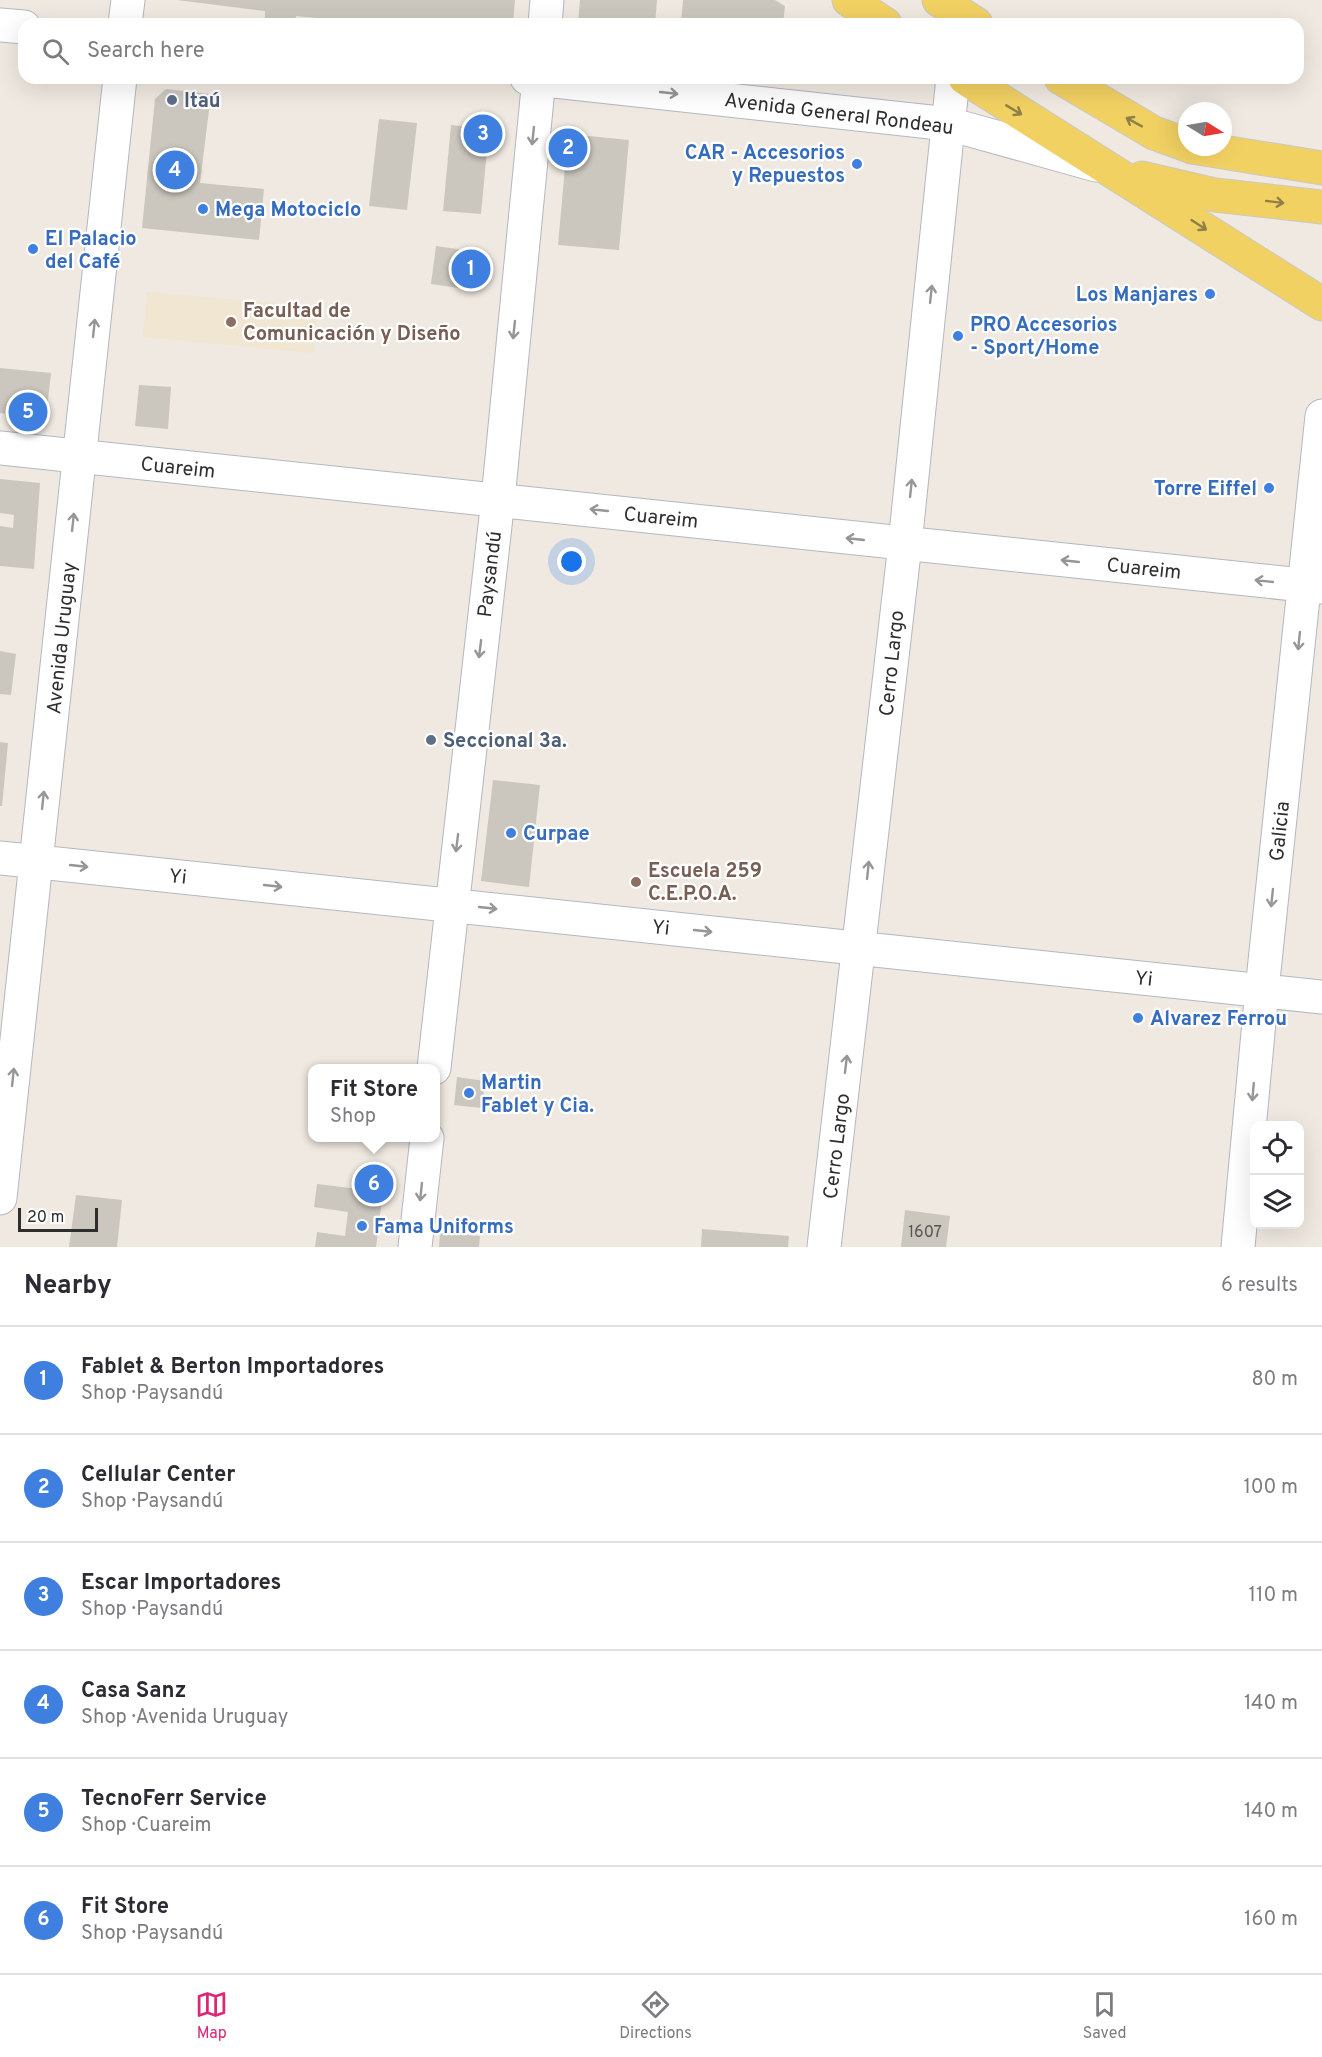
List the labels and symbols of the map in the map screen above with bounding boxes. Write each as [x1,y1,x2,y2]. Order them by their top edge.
one-way arrow [658,88,678,99]
street label: Avenida General Rondeau [723,88,955,142]
place label: Itaú [184,89,221,115]
marker: Itaú [165,93,179,107]
north arrow [1178,102,1232,156]
one-way arrow [1005,104,1022,116]
pin: 3 [464,112,502,156]
one-way arrow [1125,115,1142,127]
one-way arrow [527,126,538,146]
pin: 2 [548,126,588,170]
place label: CAR - Accesorios y Repuestos [685,141,845,190]
pin: 4 [156,148,195,192]
marker: CAR - Accesorios y Repuestos [850,157,864,171]
one-way arrow [1264,196,1284,207]
place label: Mega Motociclo [215,198,361,224]
marker: Mega Motociclo [196,202,210,216]
one-way arrow [1190,219,1207,231]
place label: El Palacio del Café [45,227,137,276]
marker: El Palacio del Café [26,242,40,256]
pin: 1 [452,246,490,292]
place label: Los Manjares [1076,283,1198,309]
one-way arrow [926,285,937,305]
marker: Los Manjares [1203,287,1217,301]
place label: Facultad de Comunicación y Diseño [243,299,461,348]
place label: PRO Accesorios - Sport/Home [970,313,1118,362]
marker: Facultad de Comunicación y Diseño [224,315,238,329]
one-way arrow [89,319,100,339]
one-way arrow [508,320,519,340]
marker: PRO Accesorios - Sport/Home [951,329,965,343]
pin: 5 [9,390,48,434]
street label: Cuareim [139,452,217,486]
place label: Torre Eiffel [1154,477,1257,503]
one-way arrow [905,479,916,499]
marker: Torre Eiffel [1262,481,1276,495]
street label: Cuareim [622,502,700,536]
one-way arrow [589,504,609,515]
one-way arrow [68,513,79,533]
street label: Paysandú [473,530,509,619]
one-way arrow [846,533,865,544]
your location [557,547,586,576]
street label: Cuareim [1105,553,1183,587]
one-way arrow [1060,555,1080,566]
street label: Avenida Uruguay [42,561,84,716]
one-way arrow [1254,575,1274,586]
street label: Cerro Largo [874,609,911,717]
one-way arrow [1293,631,1304,650]
one-way arrow [474,639,485,659]
place label: Seccional 3a. [443,729,567,755]
marker: Seccional 3a. [424,733,438,747]
one-way arrow [38,790,49,810]
street label: Galicia [1265,800,1297,863]
place label: Curpae [523,822,590,848]
marker: Curpae [504,826,518,840]
one-way arrow [451,833,462,853]
place label: Escuela 259 C.E.P.O.A. [648,859,762,908]
one-way arrow [69,861,89,872]
one-way arrow [863,861,874,880]
street label: Yi [168,864,188,892]
marker: Escuela 259 C.E.P.O.A. [629,875,643,889]
one-way arrow [263,881,283,892]
one-way arrow [1266,887,1277,907]
one-way arrow [477,903,497,914]
street label: Yi [651,915,671,943]
one-way arrow [692,926,712,937]
street label: Yi [1134,966,1154,994]
place label: Alvarez Ferrou [1150,1007,1287,1033]
marker: Alvarez Ferrou [1131,1011,1145,1025]
one-way arrow [840,1054,851,1074]
one-way arrow [8,1068,19,1087]
place label: Martin Fablet y Cia. [481,1071,594,1120]
one-way arrow [1247,1081,1258,1101]
marker: Martin Fablet y Cia. [462,1086,476,1100]
street label: Cerro Largo [819,1092,857,1201]
pin: 6 [354,1162,394,1206]
one-way arrow [415,1182,426,1202]
scale bar [18,1205,98,1232]
place label: Fama Uniforms [374,1215,514,1241]
marker: Fama Uniforms [355,1219,369,1233]
house number: 1607 [908,1223,942,1243]

